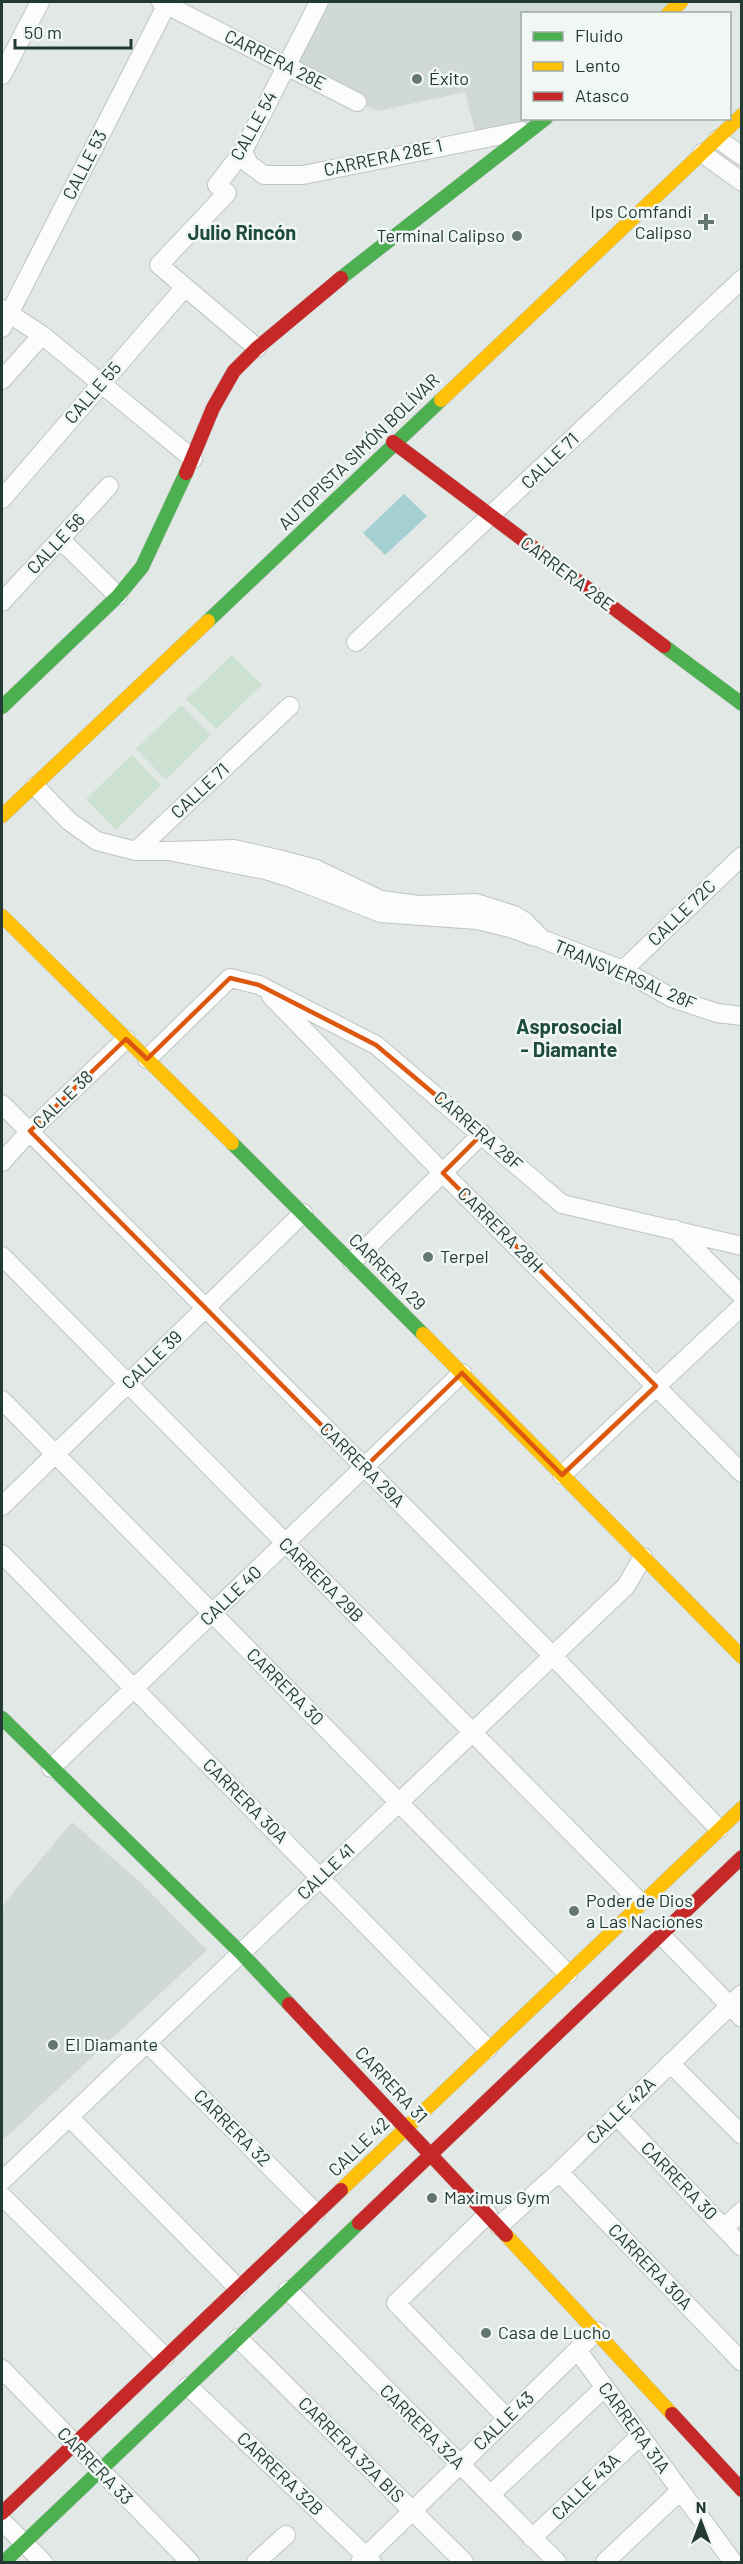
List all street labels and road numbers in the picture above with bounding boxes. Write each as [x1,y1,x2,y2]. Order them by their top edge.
street label: CARRERA 28E [221,24,330,94]
street label: CALLE 54 [225,87,281,164]
street label: CALLE 53 [57,126,111,203]
street label: CARRERA 28E 1 [321,134,444,180]
street label: CALLE 55 [59,357,125,428]
street label: AUTOPISTA SIMÓN BOLÍVAR [273,369,443,534]
street label: CALLE 71 [516,427,583,493]
street label: CALLE 56 [22,508,89,578]
street label: CARRERA 28E [517,531,619,615]
street label: CALLE 71 [166,758,233,823]
street label: CALLE 72C [643,875,720,950]
street label: TRANSVERSAL 28F [551,934,700,1014]
street label: CALLE 38 [28,1065,97,1133]
street label: CARRERA 28F [430,1086,527,1175]
street label: CARRERA 28H [453,1182,548,1277]
street label: CARRERA 29 [345,1228,431,1314]
street label: CALLE 39 [117,1325,186,1393]
street label: CARRERA 29A [316,1417,410,1511]
street label: CARRERA 29B [275,1532,369,1626]
street label: CALLE 40 [195,1561,266,1630]
street label: CARRERA 30 [242,1643,329,1730]
street label: CARRERA 30A [199,1753,293,1847]
street label: CALLE 41 [292,1839,359,1904]
street label: CARRERA 31 [351,2042,433,2127]
street label: CALLE 42A [581,2072,659,2149]
street label: CARRERA 32 [190,2084,276,2170]
street label: CALLE 42 [323,2112,393,2181]
street label: CARRERA 30 [637,2137,723,2224]
street label: CARRERA 30A [604,2219,697,2314]
street label: CARRERA 31A [594,2378,675,2477]
street label: CARRERA 32A [376,2379,470,2473]
street label: CALLE 43 [468,2386,538,2455]
street label: CARRERA 32A BIS [294,2392,409,2507]
street label: CARRERA 33 [53,2422,138,2509]
street label: CARRERA 32B [233,2427,328,2520]
street label: CALLE 43A [546,2448,624,2524]

